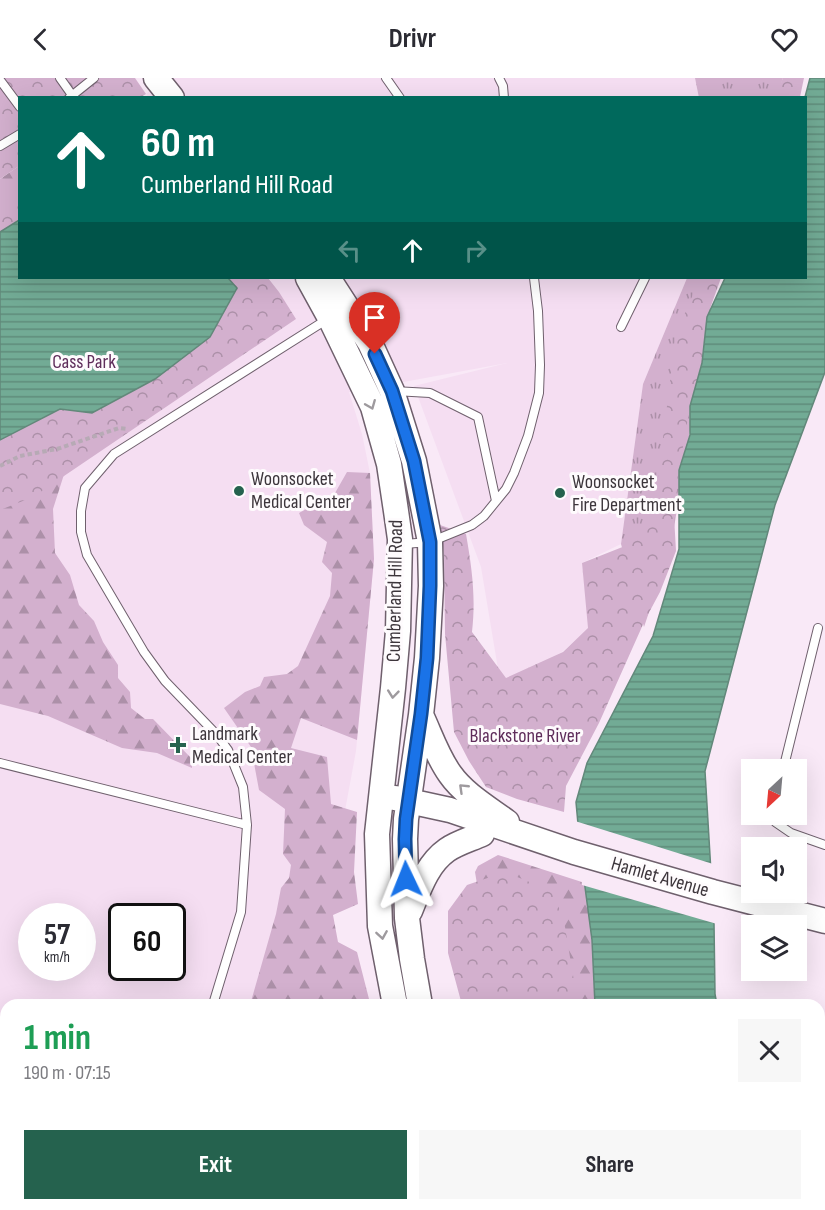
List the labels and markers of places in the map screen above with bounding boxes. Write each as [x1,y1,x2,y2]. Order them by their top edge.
pin [349,292,400,354]
place label: Woonsocket Medical Center [251,467,352,514]
place label: Woonsocket Fire Department [572,470,682,517]
marker: Woonsocket Medical Center [232,484,246,498]
marker: Woonsocket Fire Department [553,486,567,500]
place label: Landmark Medical Center [192,722,293,769]
marker: Landmark Medical Center [169,736,187,754]

